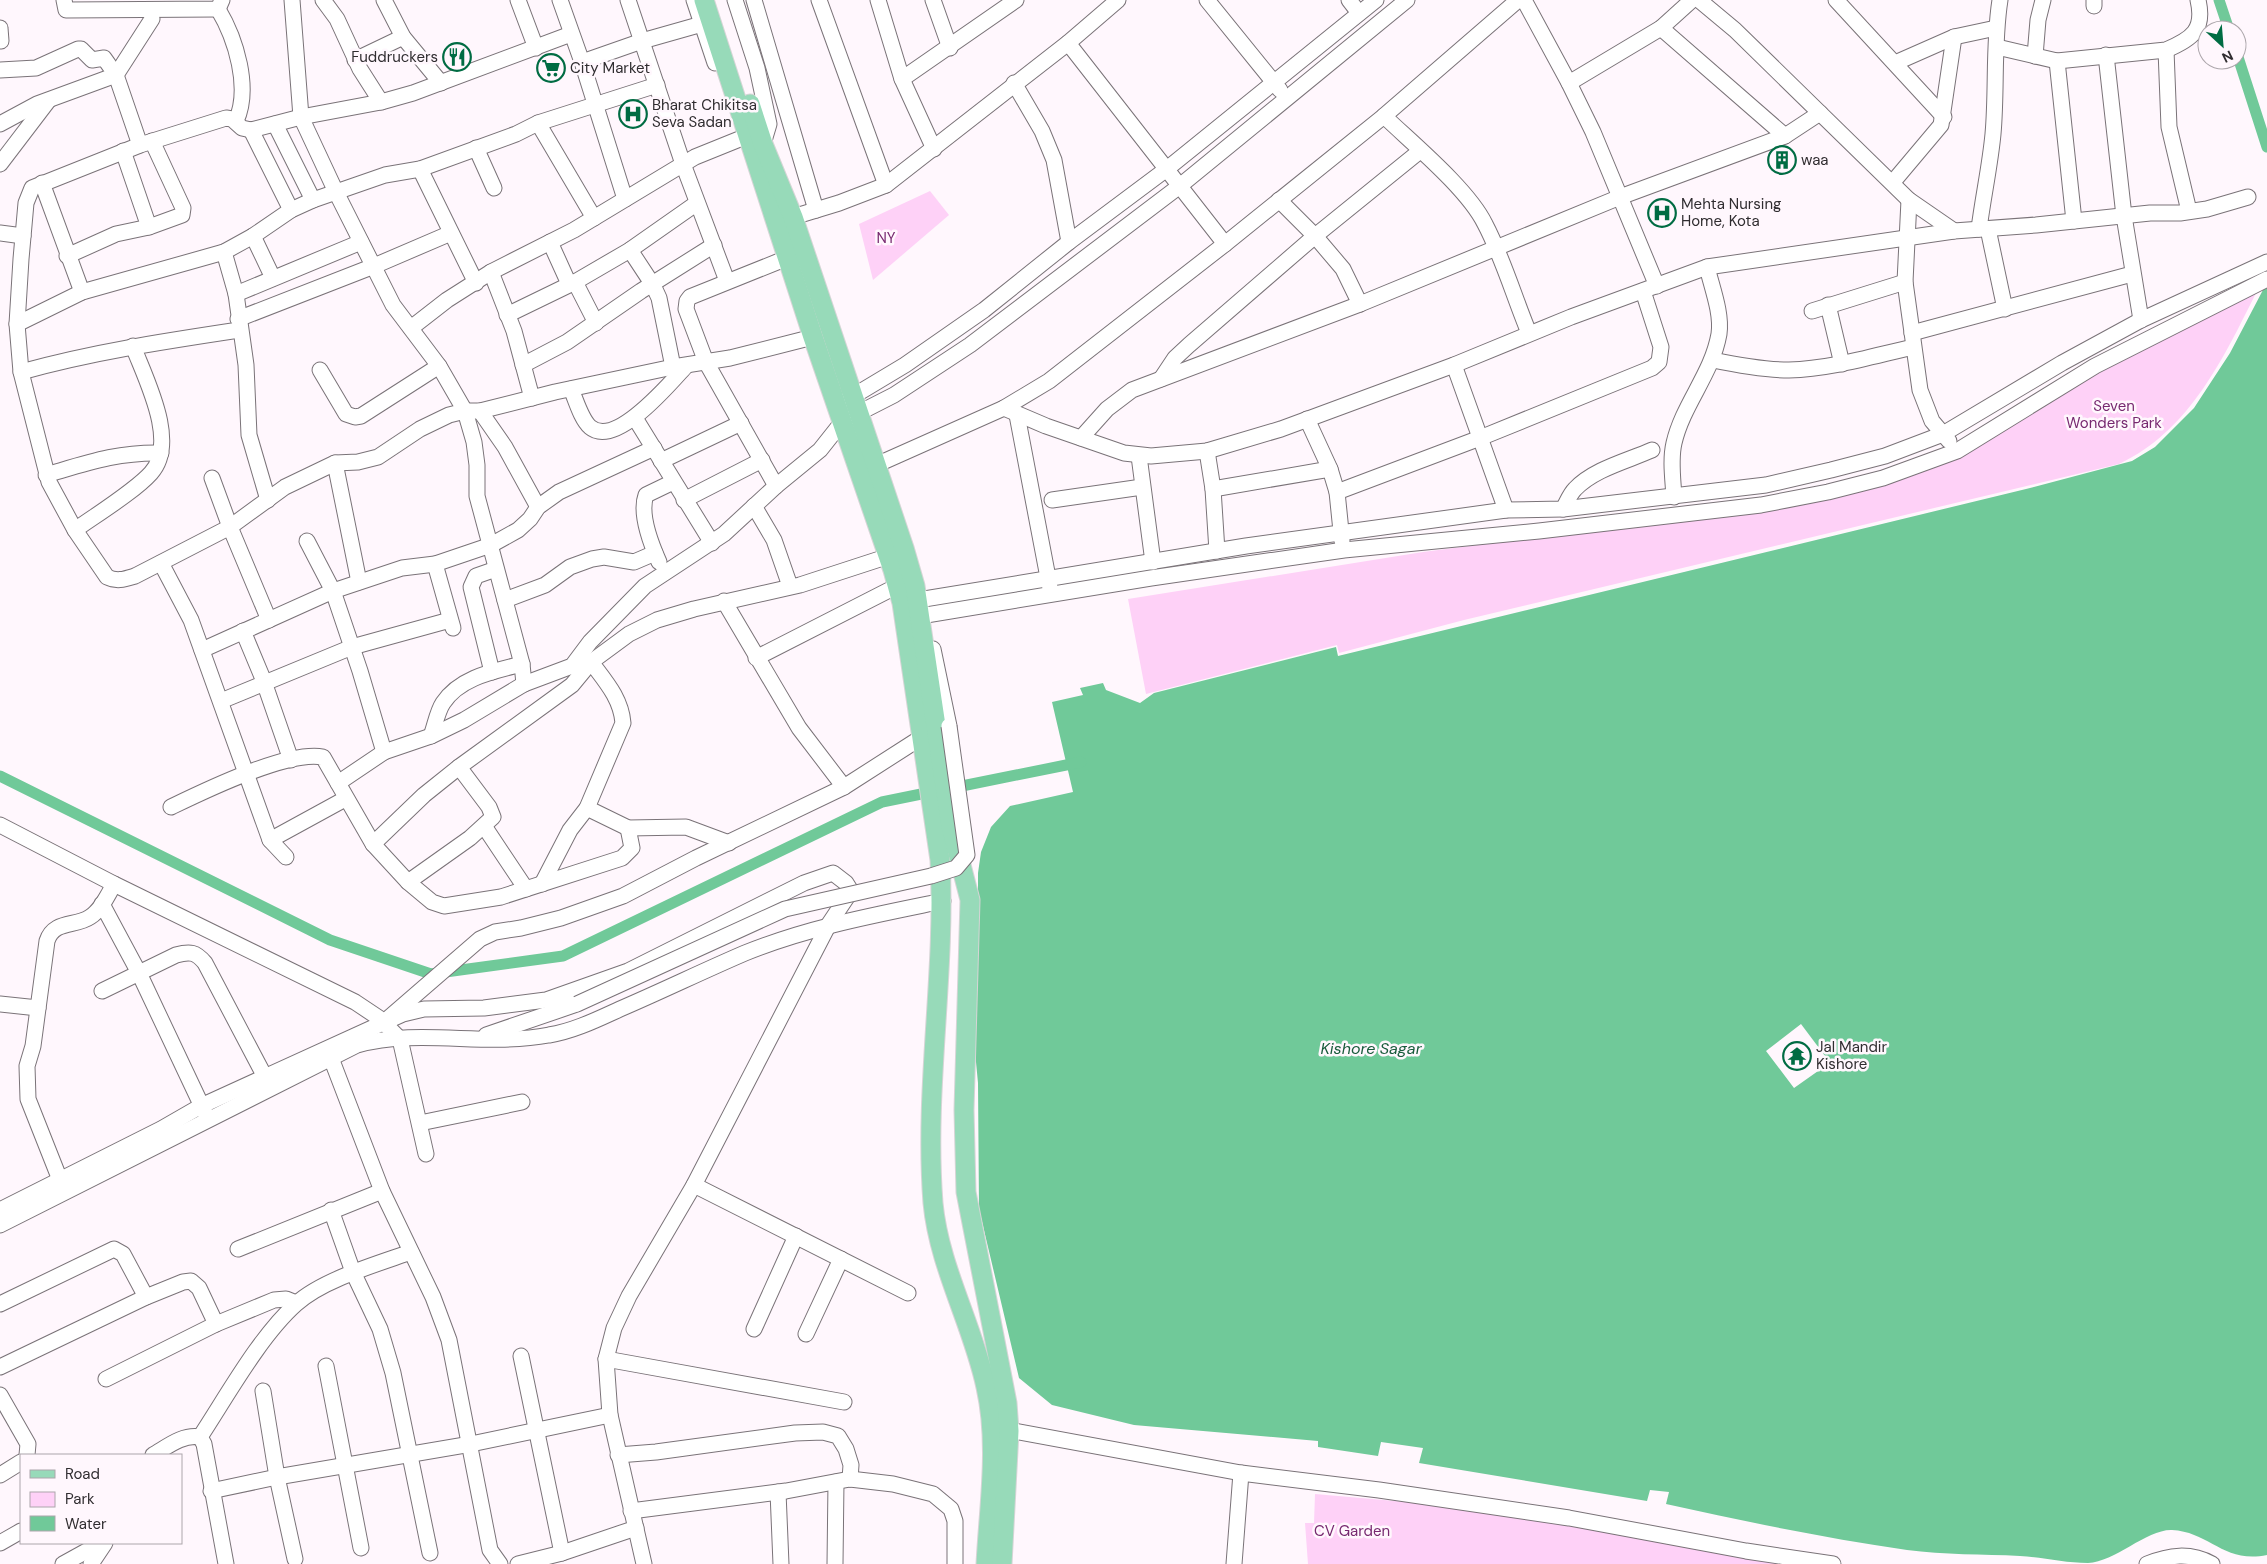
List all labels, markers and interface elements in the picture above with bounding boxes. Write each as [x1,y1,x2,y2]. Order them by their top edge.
north arrow [2197,20,2247,70]
restaurant icon: Fuddruckers [442,42,472,72]
text: N [2219,46,2236,67]
place label: Fuddruckers [351,47,438,67]
supermarket icon: City Market [536,53,566,83]
place label: City Market [570,58,650,78]
place label: Bharat Chikitsa Seva Sadan [652,95,757,132]
hospital icon: Bharat Chikitsa Seva Sadan [618,99,648,129]
building icon: waa [1767,145,1797,175]
place label: waa [1801,150,1829,170]
place label: Mehta Nursing Home, Kota [1681,194,1781,231]
hospital icon: Mehta Nursing Home, Kota [1647,198,1677,228]
park label: NY [876,228,896,248]
park label: Seven Wonders Park [2066,396,2162,433]
place label: Jal Mandir Kishore [1816,1037,1887,1074]
water label: Kishore Sagar [1320,1038,1423,1059]
temple icon: Jal Mandir Kishore [1782,1041,1812,1071]
legend [20,1454,182,1544]
text: Road [65,1464,100,1484]
text: Park [65,1489,95,1509]
text: Water [65,1514,107,1534]
park label: CV Garden [1314,1521,1390,1541]

